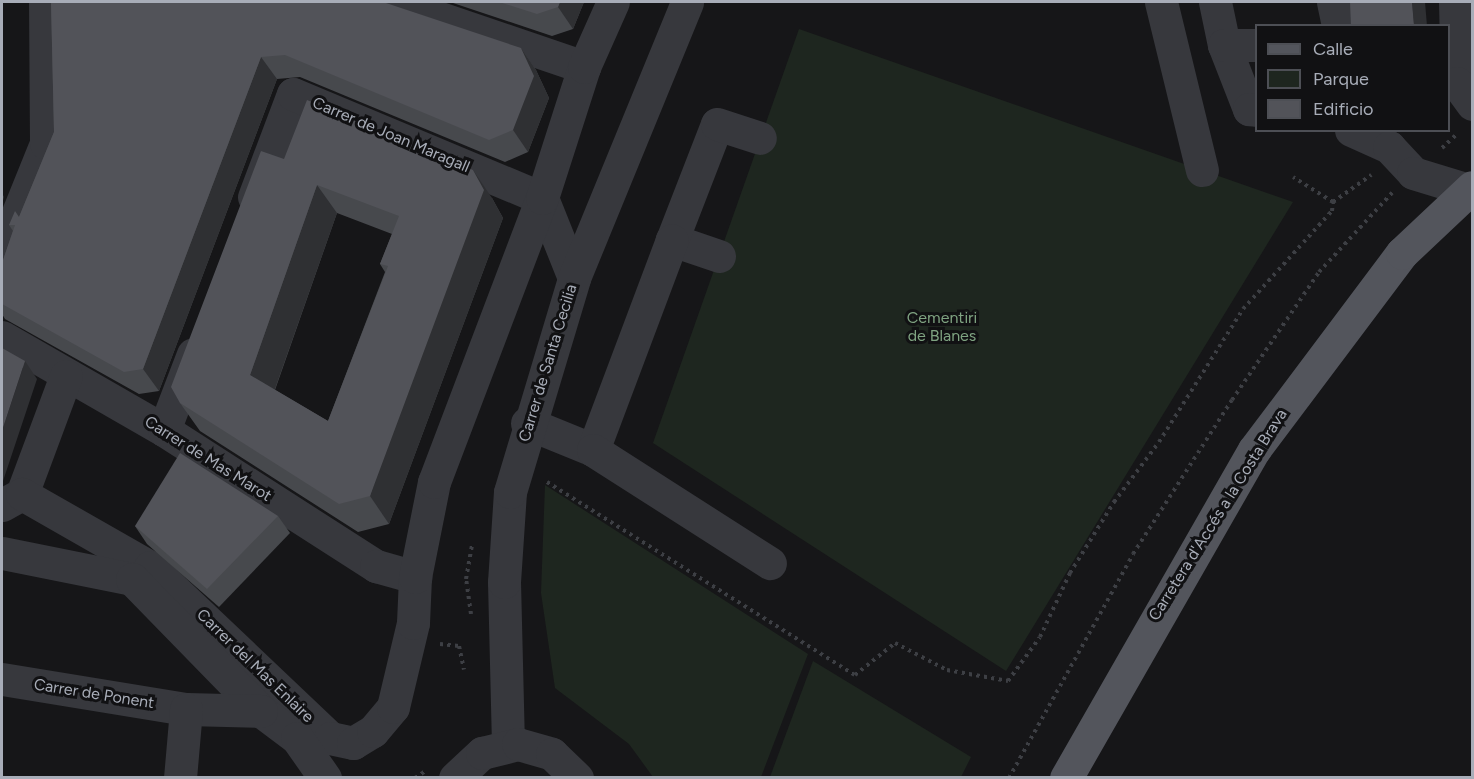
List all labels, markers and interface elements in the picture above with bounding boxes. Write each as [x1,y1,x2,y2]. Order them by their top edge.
legend [1255,24,1450,132]
text: Calle [1313,38,1353,60]
text: Parque [1313,68,1369,90]
street label: Carrer de Joan Maragall [309,93,473,177]
text: Edificio [1313,98,1374,120]
street label: Carrer de Santa Cecilia [515,282,581,444]
park label: Cementiri de Blanes [907,308,977,346]
street label: Carretera d'Accés a la Costa Brava [1145,406,1291,624]
street label: Carrer de Mas Marot [141,412,275,506]
street label: Carrer del Mas Enlaire [192,605,318,727]
street label: Carrer de Ponent [32,675,156,713]

